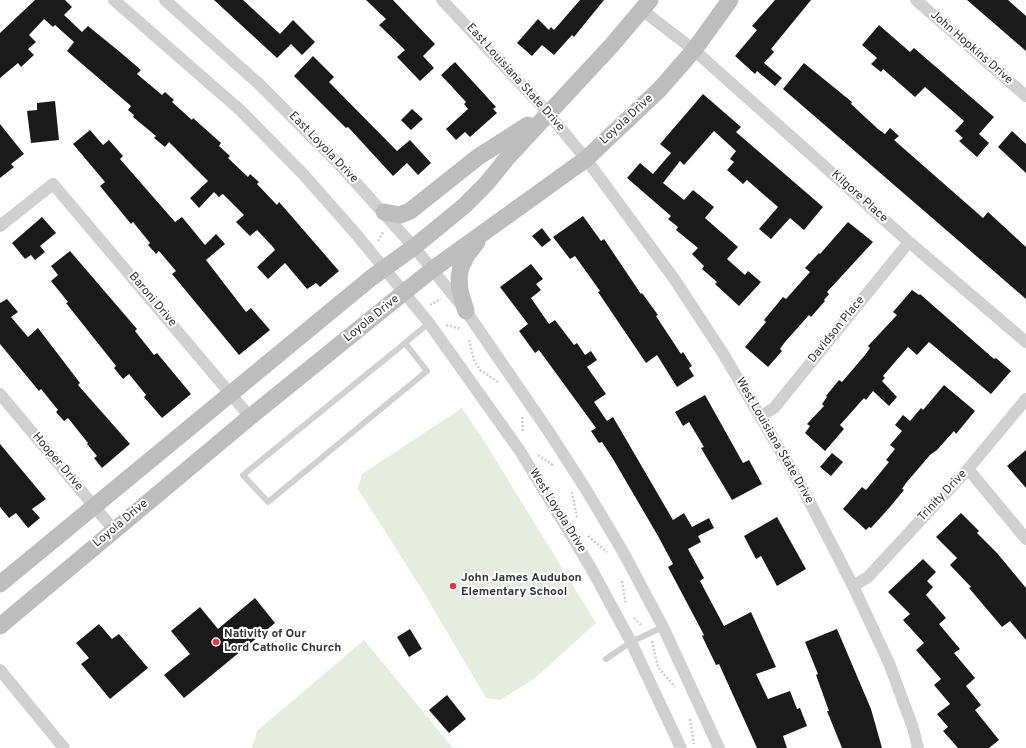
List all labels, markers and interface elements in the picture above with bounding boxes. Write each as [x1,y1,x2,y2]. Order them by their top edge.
street label: John Hopkins Drive [927,8,1015,88]
street label: East Louisiana State Drive [463,21,567,135]
street label: Loyola Drive [598,92,656,148]
street label: East Loyola Drive [285,109,361,187]
street label: Kilgore Place [828,168,890,226]
street label: Baroni Drive [125,270,179,330]
street label: Loyola Drive [341,292,403,346]
street label: Davidson Place [806,294,868,366]
street label: West Louisiana State Drive [732,375,816,507]
street label: Hooper Drive [29,430,85,494]
street label: West Loyola Drive [525,466,589,556]
street label: Trinity Drive [915,467,971,525]
street label: Loyola Drive [91,497,151,551]
place label: John James Audubon Elementary School [461,572,582,600]
marker: John James Audubon Elementary School [448,581,458,591]
place label: Nativity of Our Lord Catholic Church [224,628,341,656]
marker: Nativity of Our Lord Catholic Church [211,637,221,647]

